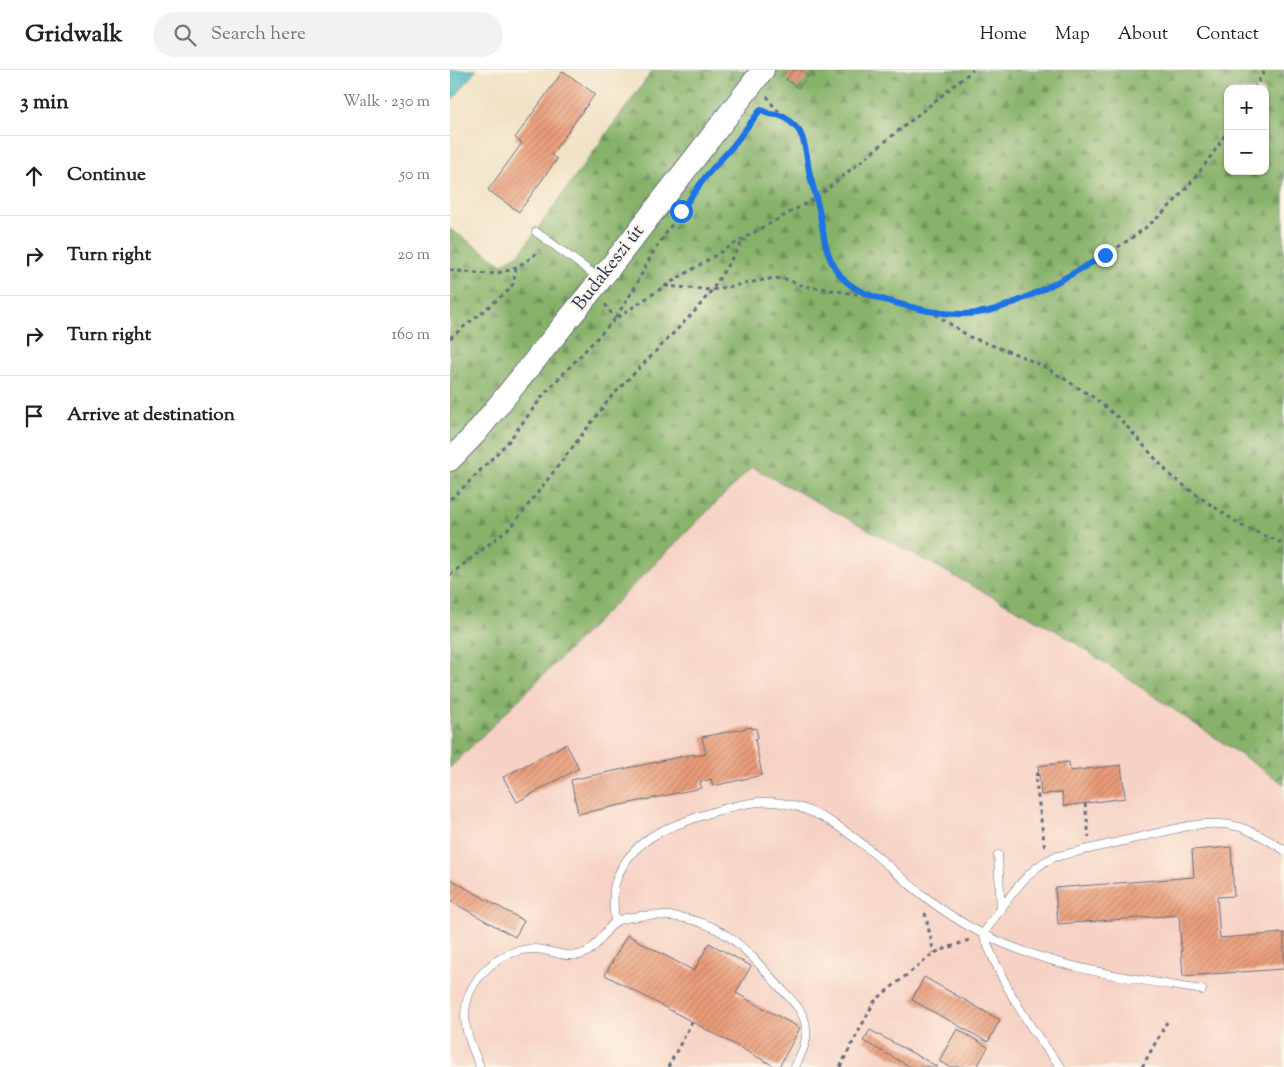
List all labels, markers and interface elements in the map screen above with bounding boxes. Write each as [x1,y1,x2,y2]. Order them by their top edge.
search box [153,12,503,57]
text: Gridwalk [25,18,123,52]
icon: search [171,21,199,49]
text: Search here [211,21,306,48]
text: Home [980,22,1027,48]
text: Map [1055,22,1090,48]
text: About [1118,22,1168,48]
text: Contact [1196,22,1259,48]
map controls [1224,85,1269,175]
button: + [1224,85,1269,130]
text: 3 min [20,88,69,118]
text: Walk · 230 m [343,91,430,114]
button: − [1224,130,1269,175]
icon: ahead [20,162,48,190]
text: Continue [67,162,146,189]
text: 50 m [399,164,430,187]
route start [670,200,693,223]
street label: Budakeszi út [567,219,652,317]
icon: right [20,242,48,270]
text: Turn right [67,242,151,269]
text: 20 m [397,244,430,267]
route end [1094,244,1117,267]
icon: right [20,322,48,350]
text: Turn right [67,322,151,349]
text: 160 m [392,324,430,347]
icon: arrive [20,402,48,430]
text: Arrive at destination [67,402,235,429]

